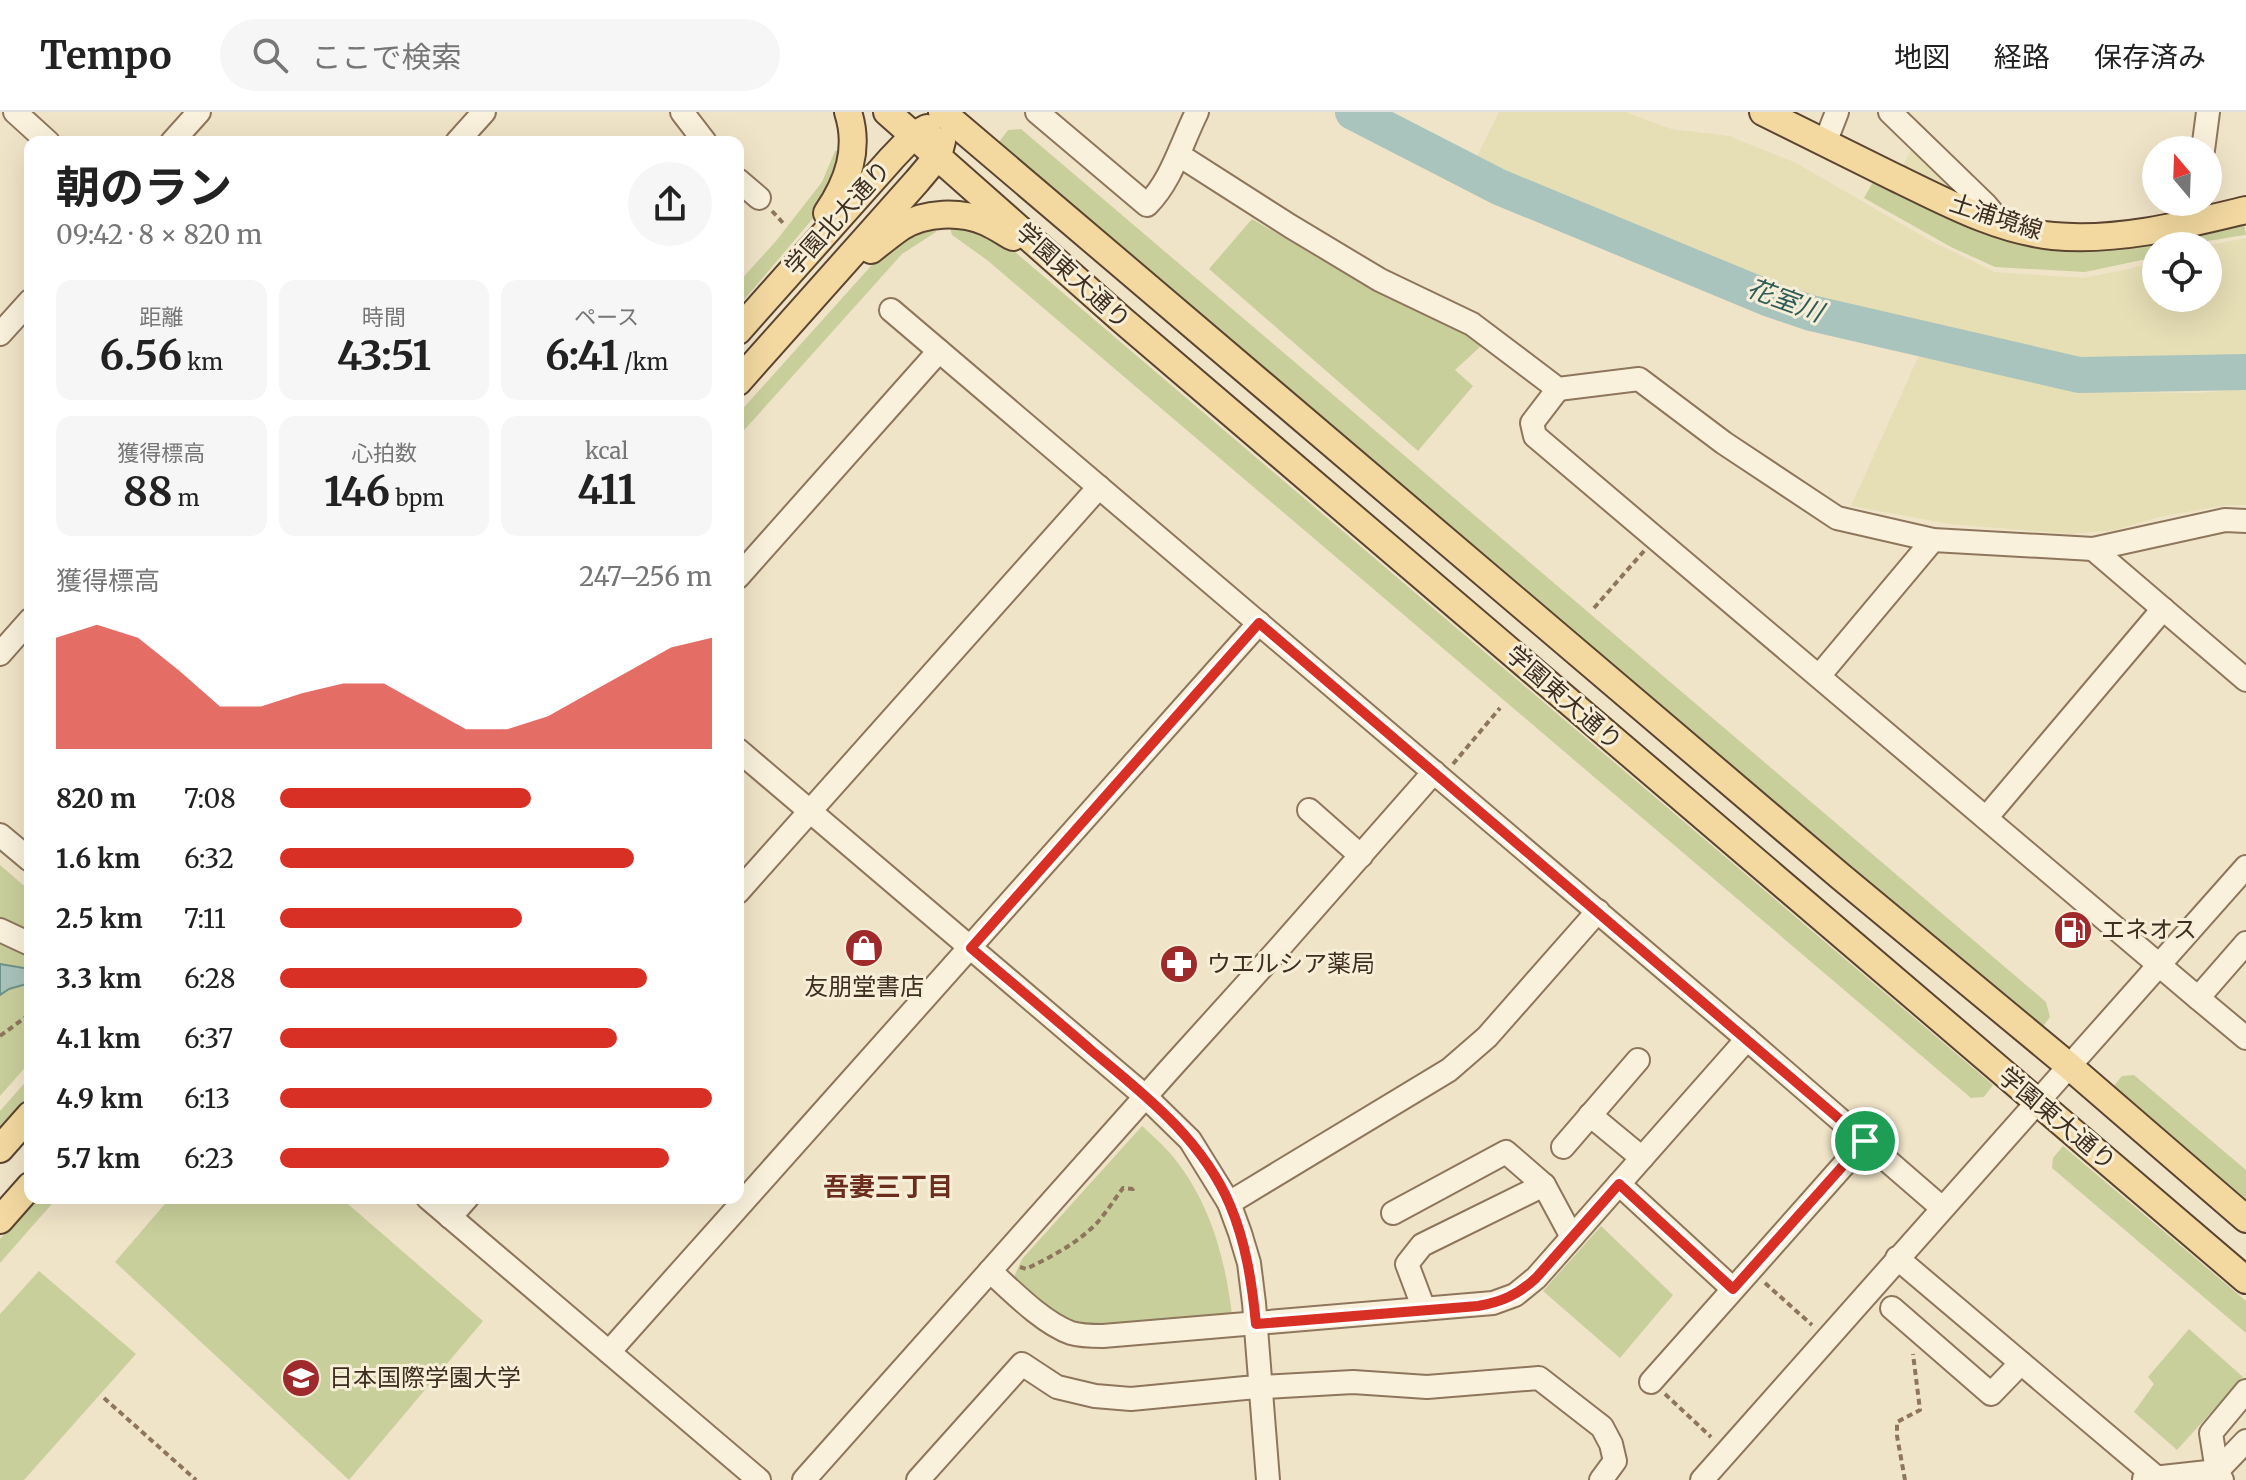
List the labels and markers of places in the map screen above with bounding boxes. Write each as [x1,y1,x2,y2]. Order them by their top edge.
fuel station icon: エネオス [2052,909,2094,951]
place label: エネオス [2101,914,2197,945]
shop icon: 友朋堂書店 [843,927,885,969]
pharmacy icon: ウエルシア薬局 [1158,943,1200,985]
place label: ウエルシア薬局 [1207,948,1375,979]
place label: 友朋堂書店 [804,971,924,1002]
pin [1831,1107,1899,1175]
school or university icon: 日本国際学園大学 [280,1357,322,1399]
place label: 日本国際学園大学 [329,1362,521,1393]

